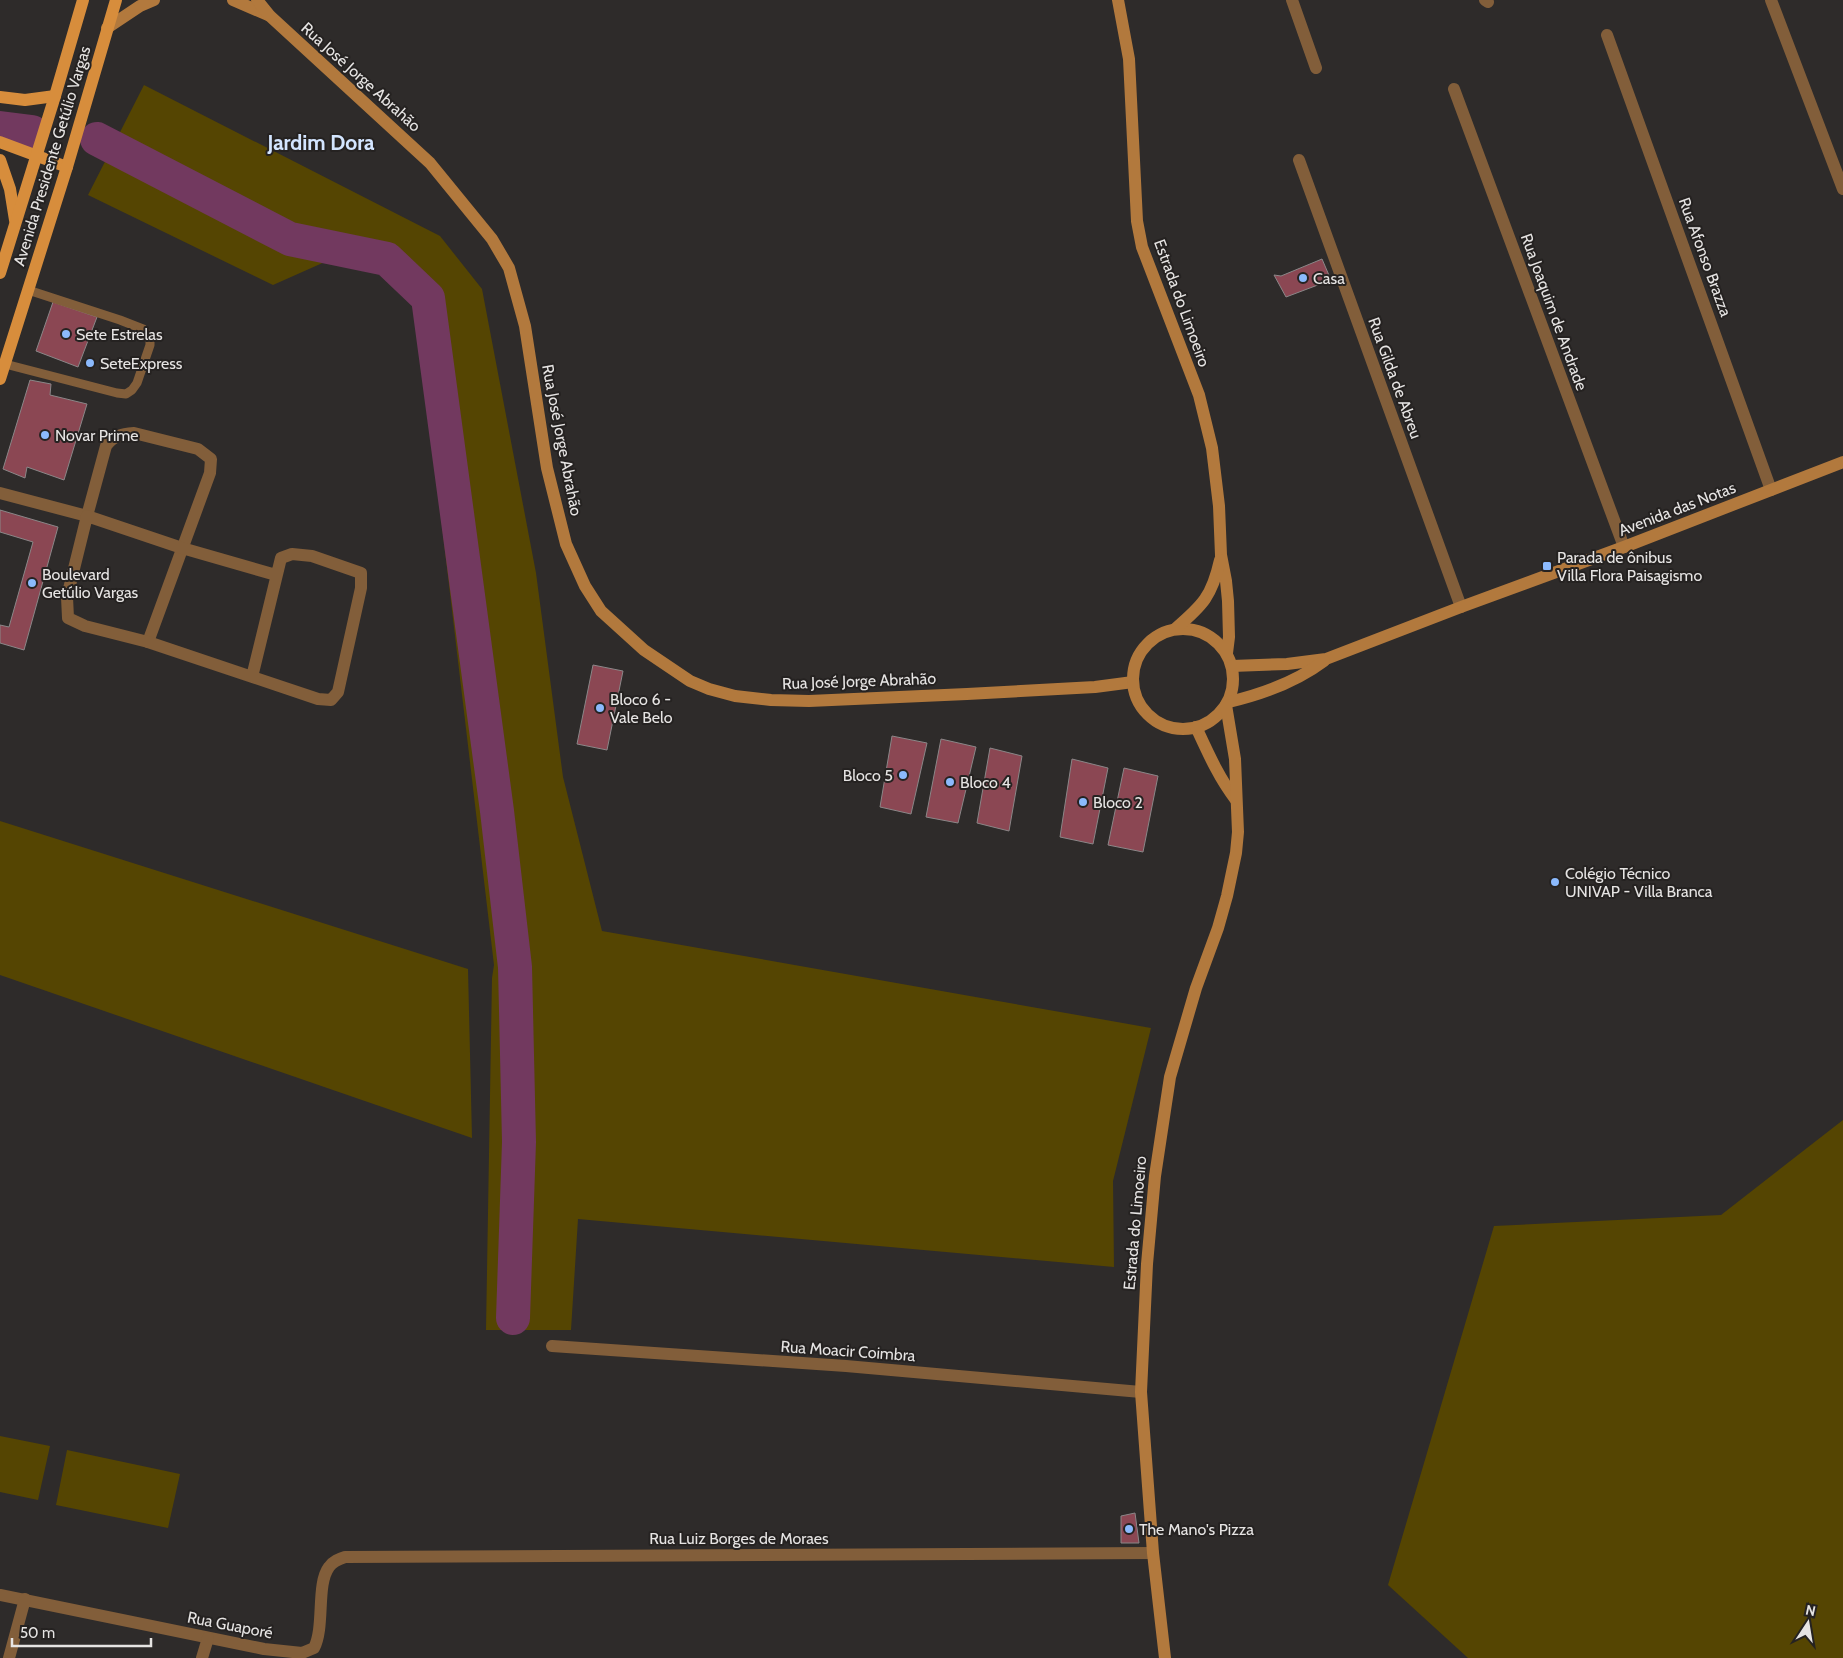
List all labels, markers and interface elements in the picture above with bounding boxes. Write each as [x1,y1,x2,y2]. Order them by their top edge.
street label: Rua José Jorge Abrahão [297,18,425,136]
street label: Avenida Presidente Getúlio Vargas [9,43,95,268]
district label: Jardim Dora [266,130,375,155]
street label: Rua Afonso Brazza [1675,195,1735,319]
street label: Rua Joaquim de Andrade [1517,231,1591,393]
street label: Estrada do Limoeiro [1150,237,1214,370]
place label: Casa [1313,269,1345,288]
marker: Casa [1297,272,1309,284]
street label: Rua Gilda de Abreu [1364,315,1426,441]
place label: Sete Estrelas [76,325,163,344]
marker: Sete Estrelas [60,328,72,340]
place label: SeteExpress [100,354,183,373]
marker: SeteExpress [84,357,96,369]
street label: Rua José Jorge Abrahão [538,363,586,518]
place label: Novar Prime [55,426,139,445]
marker: Novar Prime [39,429,51,441]
street label: Avenida das Notas [1616,478,1739,540]
place label: Parada de ônibus Villa Flora Paisagismo [1557,548,1702,585]
marker: Parada de ônibus Villa Flora Paisagismo [1541,560,1553,572]
place label: Boulevard Getúlio Vargas [42,565,139,602]
marker: Boulevard Getúlio Vargas [26,577,38,589]
street label: Rua José Jorge Abrahão [782,669,937,693]
place label: Bloco 6 - Vale Belo [610,690,673,727]
marker: Bloco 6 - Vale Belo [594,702,606,714]
place label: Bloco 5 [843,766,893,785]
marker: Bloco 5 [897,769,909,781]
place label: Bloco 4 [960,773,1011,792]
marker: Bloco 4 [944,776,956,788]
place label: Bloco 2 [1093,793,1143,812]
marker: Bloco 2 [1077,796,1089,808]
place label: Colégio Técnico UNIVAP - Villa Branca [1565,864,1713,901]
marker: Colégio Técnico UNIVAP - Villa Branca [1549,876,1561,888]
street label: Estrada do Limoeiro [1120,1155,1150,1291]
street label: Rua Moacir Coimbra [780,1337,916,1365]
place label: The Mano's Pizza [1139,1520,1254,1539]
marker: The Mano's Pizza [1123,1523,1135,1535]
street label: Rua Luiz Borges de Moraes [649,1529,829,1548]
north arrow [1783,1598,1833,1648]
text: N [1804,1600,1817,1620]
street label: Rua Guaporé [186,1607,274,1643]
scale bar [12,1616,151,1648]
text: 50 m [20,1624,55,1642]

